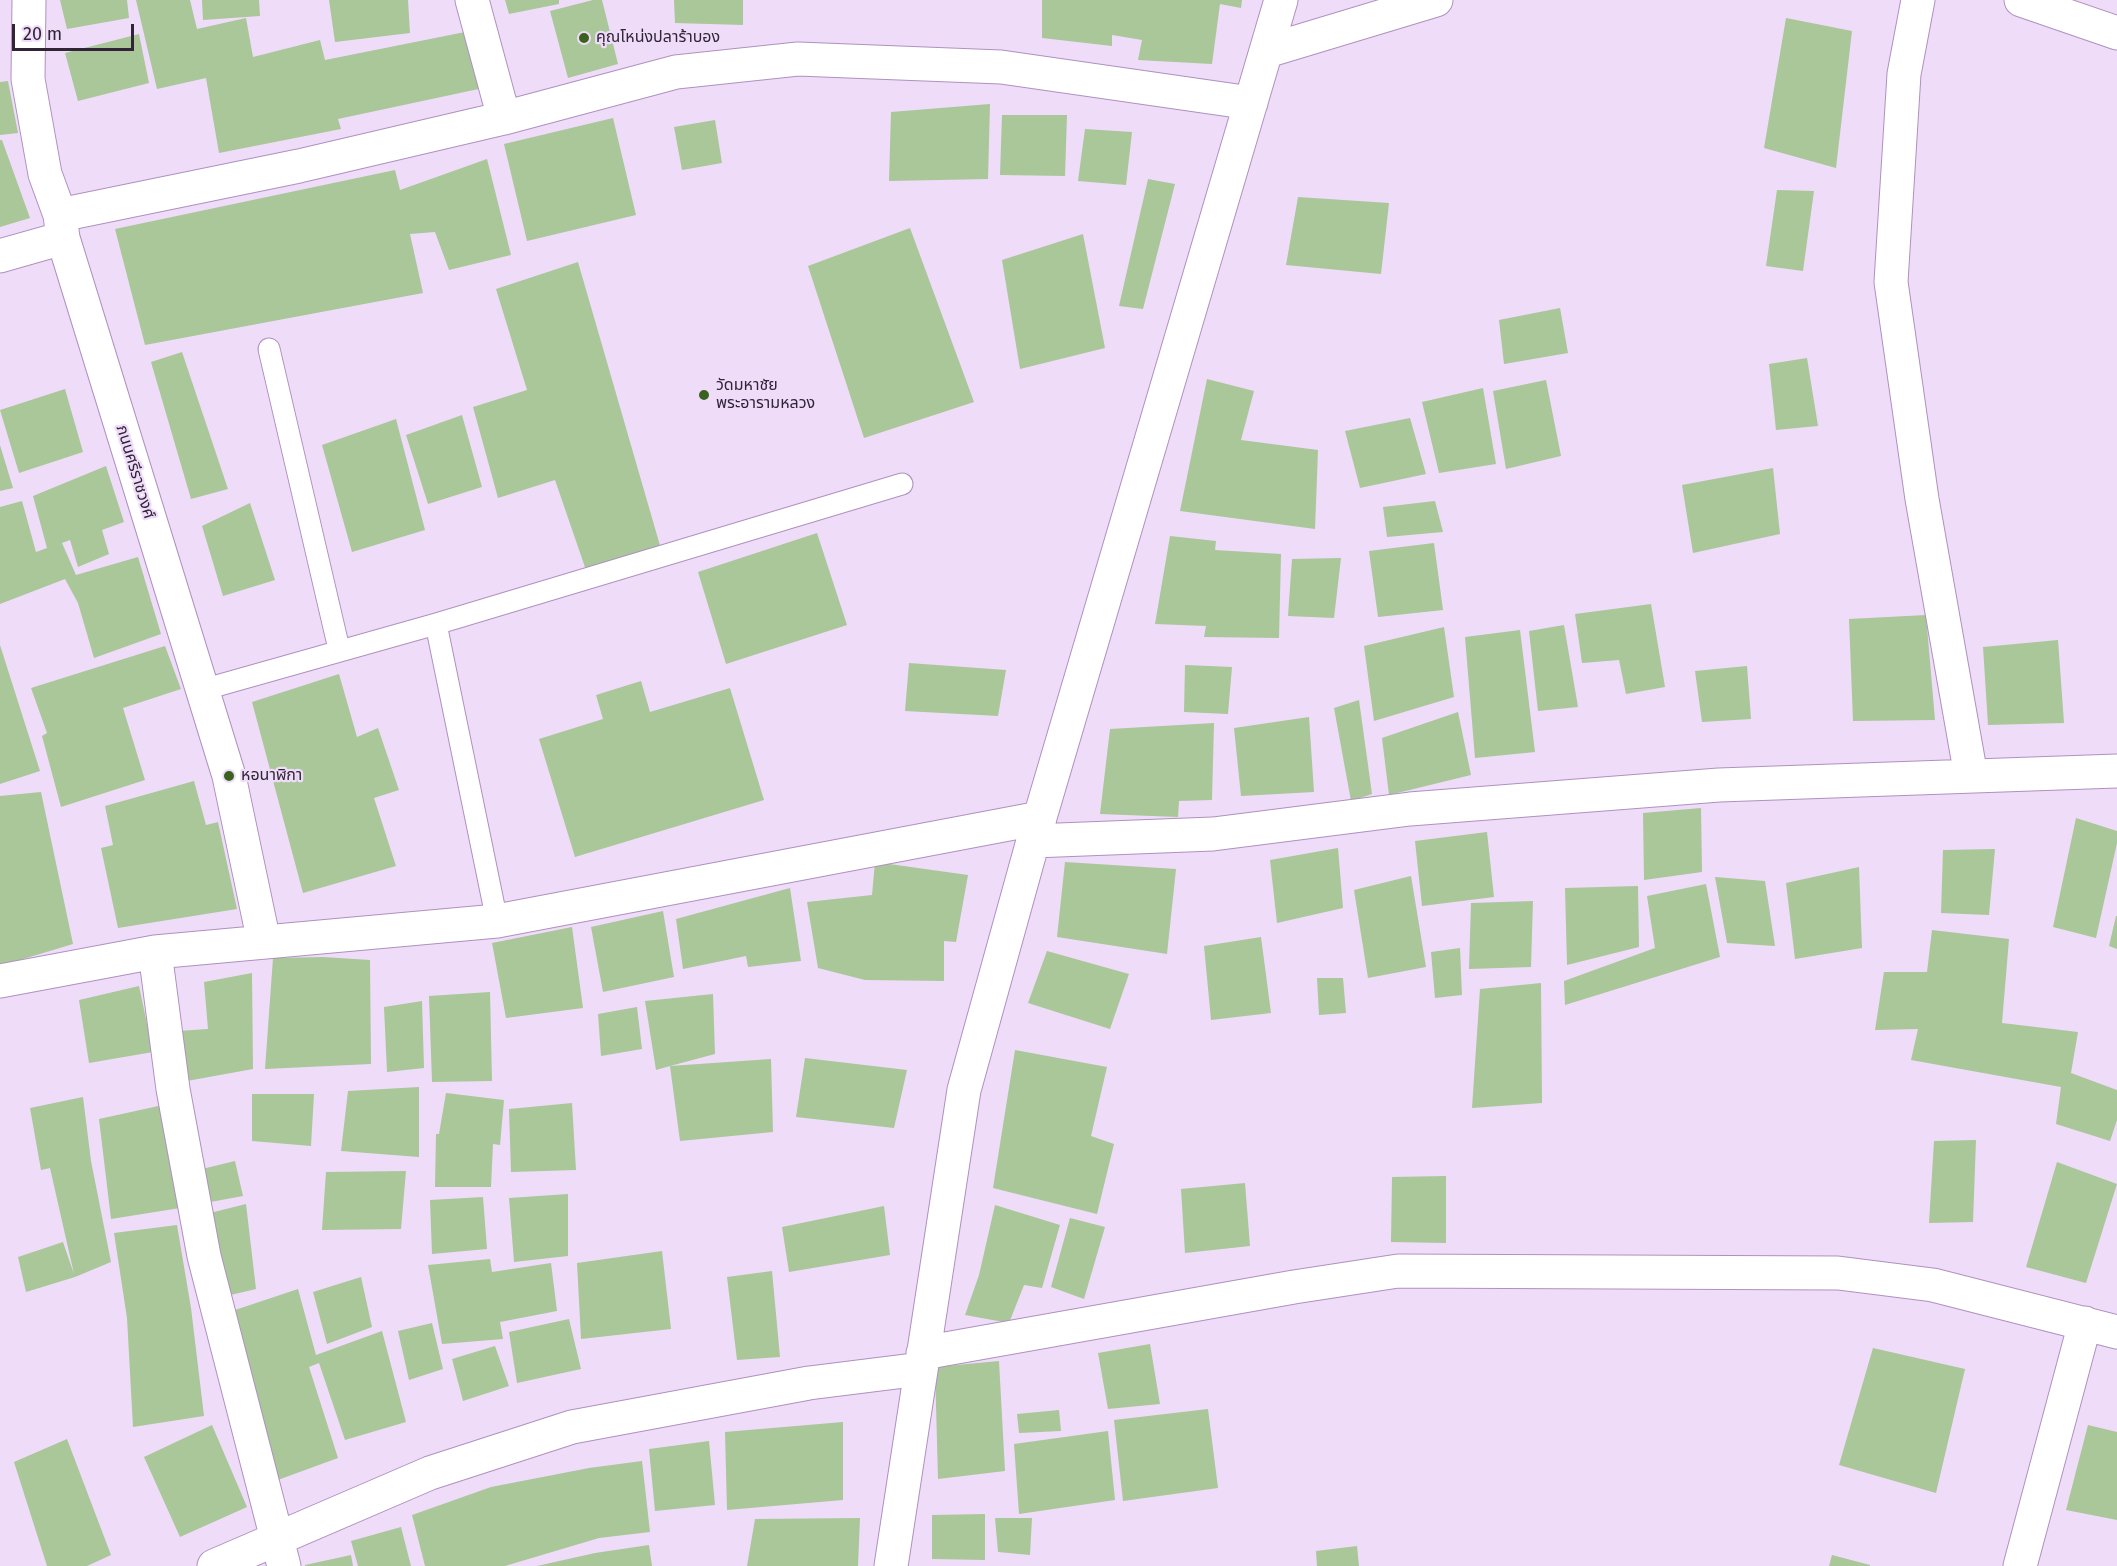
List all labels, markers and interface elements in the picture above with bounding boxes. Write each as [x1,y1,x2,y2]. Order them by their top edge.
scale bar [15,12,136,50]
text: 20 m [23,23,62,45]
place label: คุณโหน่งปลาร้าบอง [596,28,720,48]
marker: คุณโหน่งปลาร้าบอง [577,31,591,45]
place label: วัดมหาชัย พระอารามหลวง [716,376,815,414]
marker: วัดมหาชัย พระอารามหลวง [697,388,711,402]
street label: ภนนศรีราชวงศ์ [112,423,158,521]
place label: หอนาฬิกา [241,766,302,786]
marker: หอนาฬิกา [222,769,236,783]

